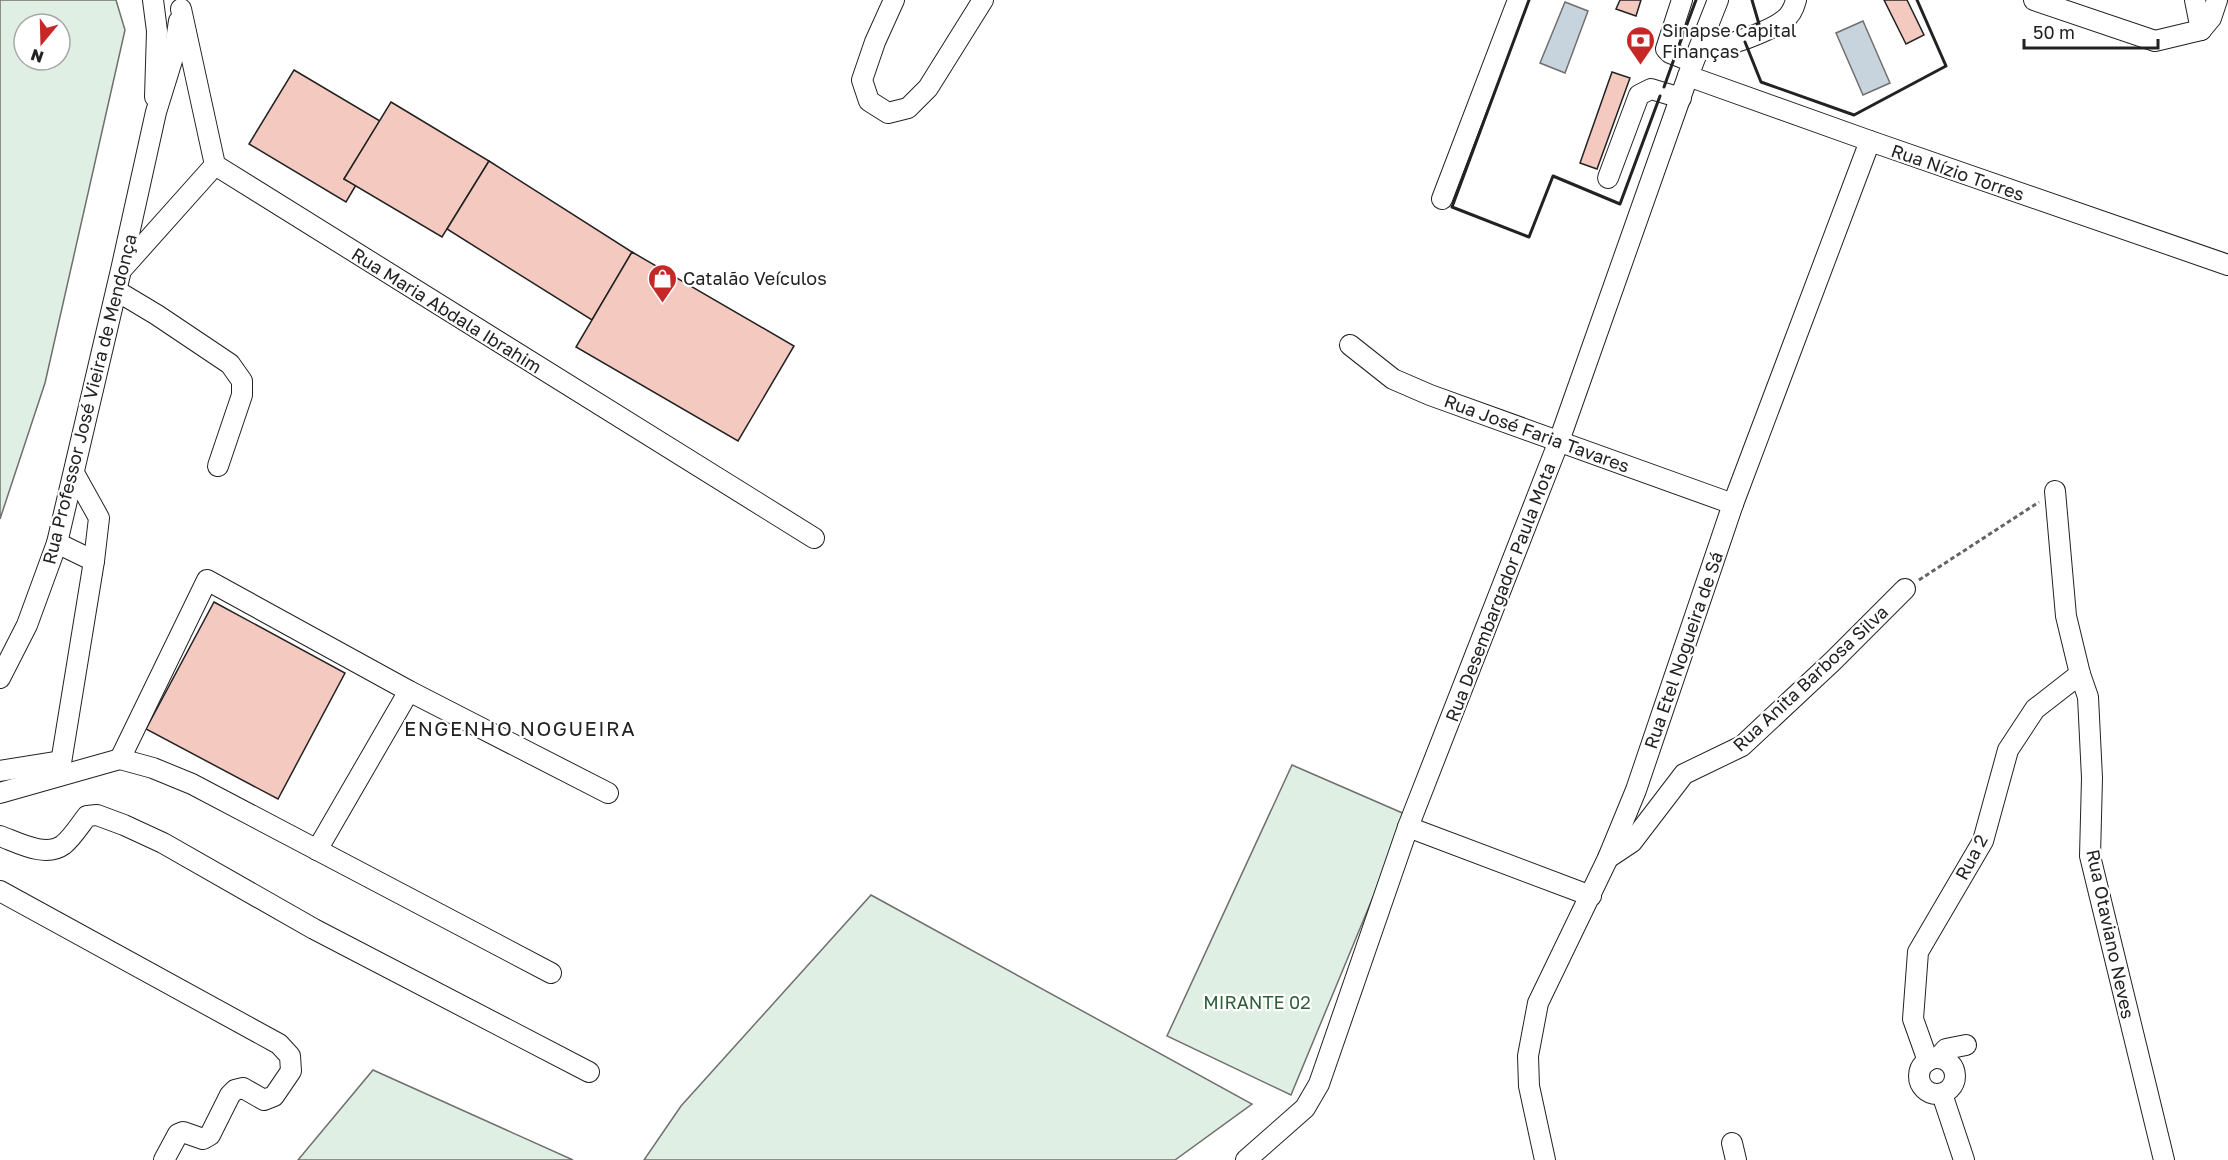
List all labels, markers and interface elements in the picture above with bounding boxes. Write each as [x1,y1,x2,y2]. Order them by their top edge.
north arrow [12,12,72,72]
scale bar [2024,12,2158,50]
place label: Sinapse Capital Finanças [1662,19,1797,62]
text: 50 m [2033,21,2075,43]
bank icon: Sinapse Capital Finanças [1625,24,1657,66]
text: N [28,45,46,68]
street label: Rua Nízio Torres [1888,139,2028,205]
street label: Rua Professor José Vieira de Mendonça [37,231,141,567]
street label: Rua Maria Abdala Ibrahim [348,242,546,378]
shop icon: Catalão Veículos [646,262,678,304]
place label: Catalão Veículos [683,267,827,289]
street label: Rua José Faria Tavares [1441,389,1633,477]
street label: Rua Desembargador Paula Mota [1440,459,1560,725]
street label: Rua Etel Nogueira de Sá [1639,548,1727,752]
street label: Rua Anita Barbosa Silva [1728,600,1892,756]
district label: ENGENHO NOGUEIRA [404,716,636,740]
street label: Rua 2 [1950,831,1992,883]
street label: Rua Otaviano Neves [2082,847,2140,1021]
park label: MIRANTE 02 [1203,991,1311,1013]

